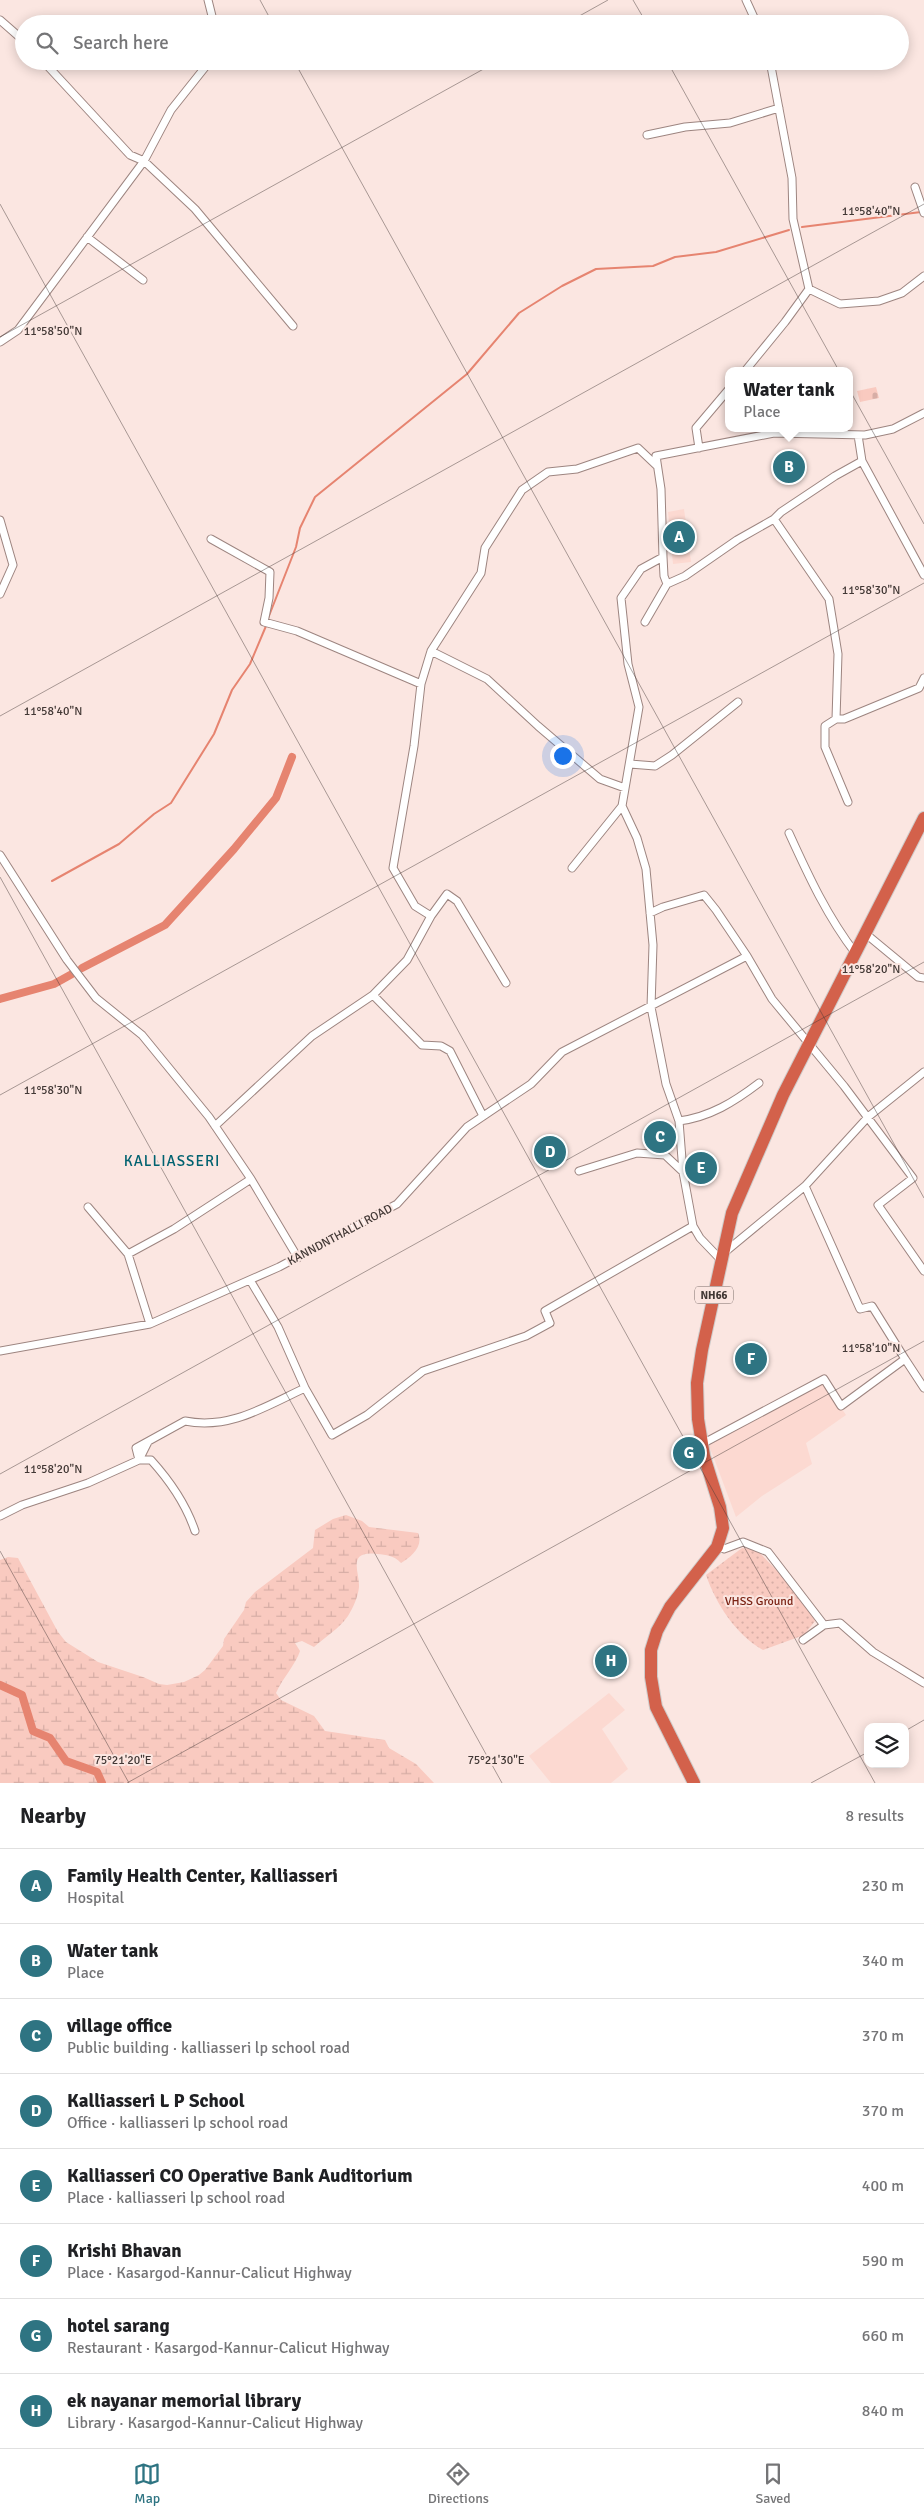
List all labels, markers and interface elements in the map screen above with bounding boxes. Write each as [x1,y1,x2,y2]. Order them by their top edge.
search box [15,15,909,70]
icon: search [33,29,61,57]
text: Search here [73,31,169,55]
text: 11°58'40"N [842,204,900,219]
text: 11°58'50"N [24,324,82,339]
popup [725,367,853,432]
text: Water tank [743,378,835,402]
text: Place [743,402,781,422]
pin: B [773,448,805,486]
pin: A [663,518,695,556]
text: 11°58'30"N [842,583,900,598]
text: 11°58'40"N [24,704,82,719]
your location [550,743,576,769]
text: 11°58'20"N [842,962,900,977]
text: 11°58'30"N [24,1083,82,1098]
pin: C [644,1118,676,1156]
pin: D [534,1133,566,1171]
pin: E [685,1149,717,1187]
district label: KALLIASSERI [124,1152,220,1170]
street label: KANNDNTHALLI ROAD [285,1201,395,1269]
road number: NH66 [695,1286,733,1304]
pin: F [735,1340,767,1378]
text: 11°58'10"N [842,1341,900,1356]
pin: G [673,1434,705,1472]
text: 11°58'20"N [24,1462,82,1477]
park label: VHSS Ground [725,1594,793,1609]
pin: H [595,1642,627,1680]
map controls [864,1723,909,1768]
button: layers [864,1723,909,1768]
text: 75°21'20"E [94,1753,152,1768]
text: 75°21'30"E [467,1753,525,1768]
text: Nearby [20,1803,86,1829]
text: 8 results [845,1806,904,1826]
text: Family Health Center, Kalliasseri [67,1864,338,1888]
text: A [31,1876,41,1896]
text: 230 m [862,1876,904,1896]
text: Hospital [67,1888,124,1908]
text: Water tank [67,1939,159,1963]
text: B [31,1951,41,1971]
text: 340 m [862,1951,904,1971]
text: Place [67,1963,104,1983]
text: village office [67,2014,172,2038]
text: C [31,2026,41,2046]
text: 370 m [862,2026,904,2046]
text: Public building · kalliasseri lp school road [67,2038,350,2058]
text: Kalliasseri L P School [67,2089,245,2113]
text: D [31,2101,41,2121]
text: 370 m [862,2101,904,2121]
text: Office · kalliasseri lp school road [67,2113,288,2133]
text: Kalliasseri CO Operative Bank Auditorium [67,2164,413,2188]
text: E [31,2176,41,2196]
text: 400 m [862,2176,904,2196]
text: Place · kalliasseri lp school road [67,2188,285,2208]
text: Krishi Bhavan [67,2239,182,2263]
text: F [32,2251,40,2271]
text: 590 m [862,2251,904,2271]
text: Place · Kasargod-Kannur-Calicut Highway [67,2263,352,2283]
text: hotel sarang [67,2314,170,2338]
text: G [31,2326,41,2346]
text: 660 m [862,2326,904,2346]
text: Restaurant · Kasargod-Kannur-Calicut Highway [67,2338,390,2358]
text: ek nayanar memorial library [67,2389,301,2413]
text: H [31,2401,41,2421]
text: 840 m [862,2401,904,2421]
text: Library · Kasargod-Kannur-Calicut Highway [67,2413,363,2433]
tab: Map [133,2460,161,2507]
tab: Directions [428,2460,489,2507]
tab: Saved [755,2460,791,2507]

